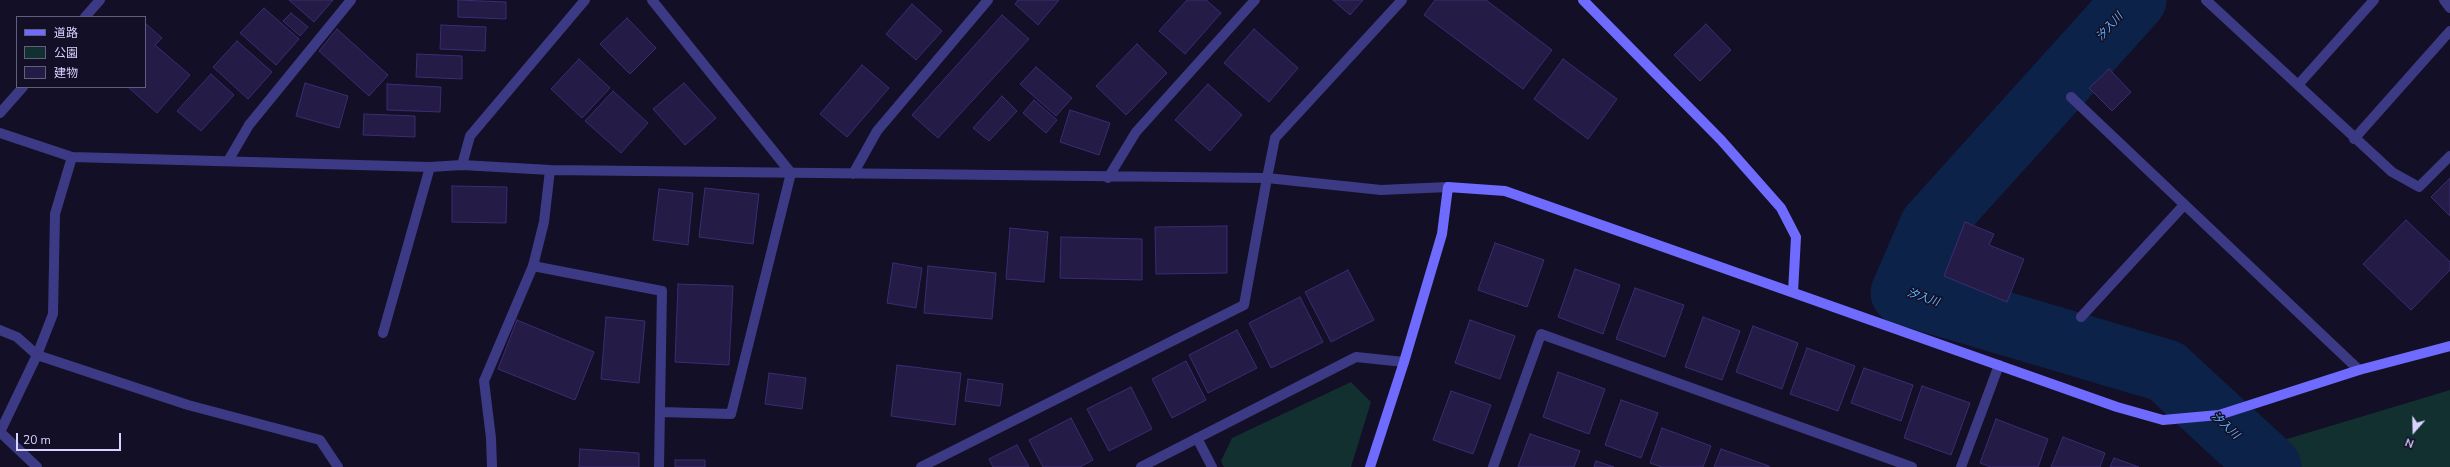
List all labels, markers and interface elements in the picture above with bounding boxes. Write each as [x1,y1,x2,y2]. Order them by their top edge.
water label: 汐入川 [2094,10,2126,44]
legend [16,16,146,88]
text: 道路 [54,25,78,41]
text: 公園 [54,45,78,61]
text: 建物 [54,65,78,81]
water label: 汐入川 [1905,286,1941,310]
water label: 汐入川 [2208,410,2242,442]
north arrow [2394,411,2434,451]
scale bar [18,425,123,451]
text: 20 m [23,432,51,448]
text: N [2403,434,2416,451]

